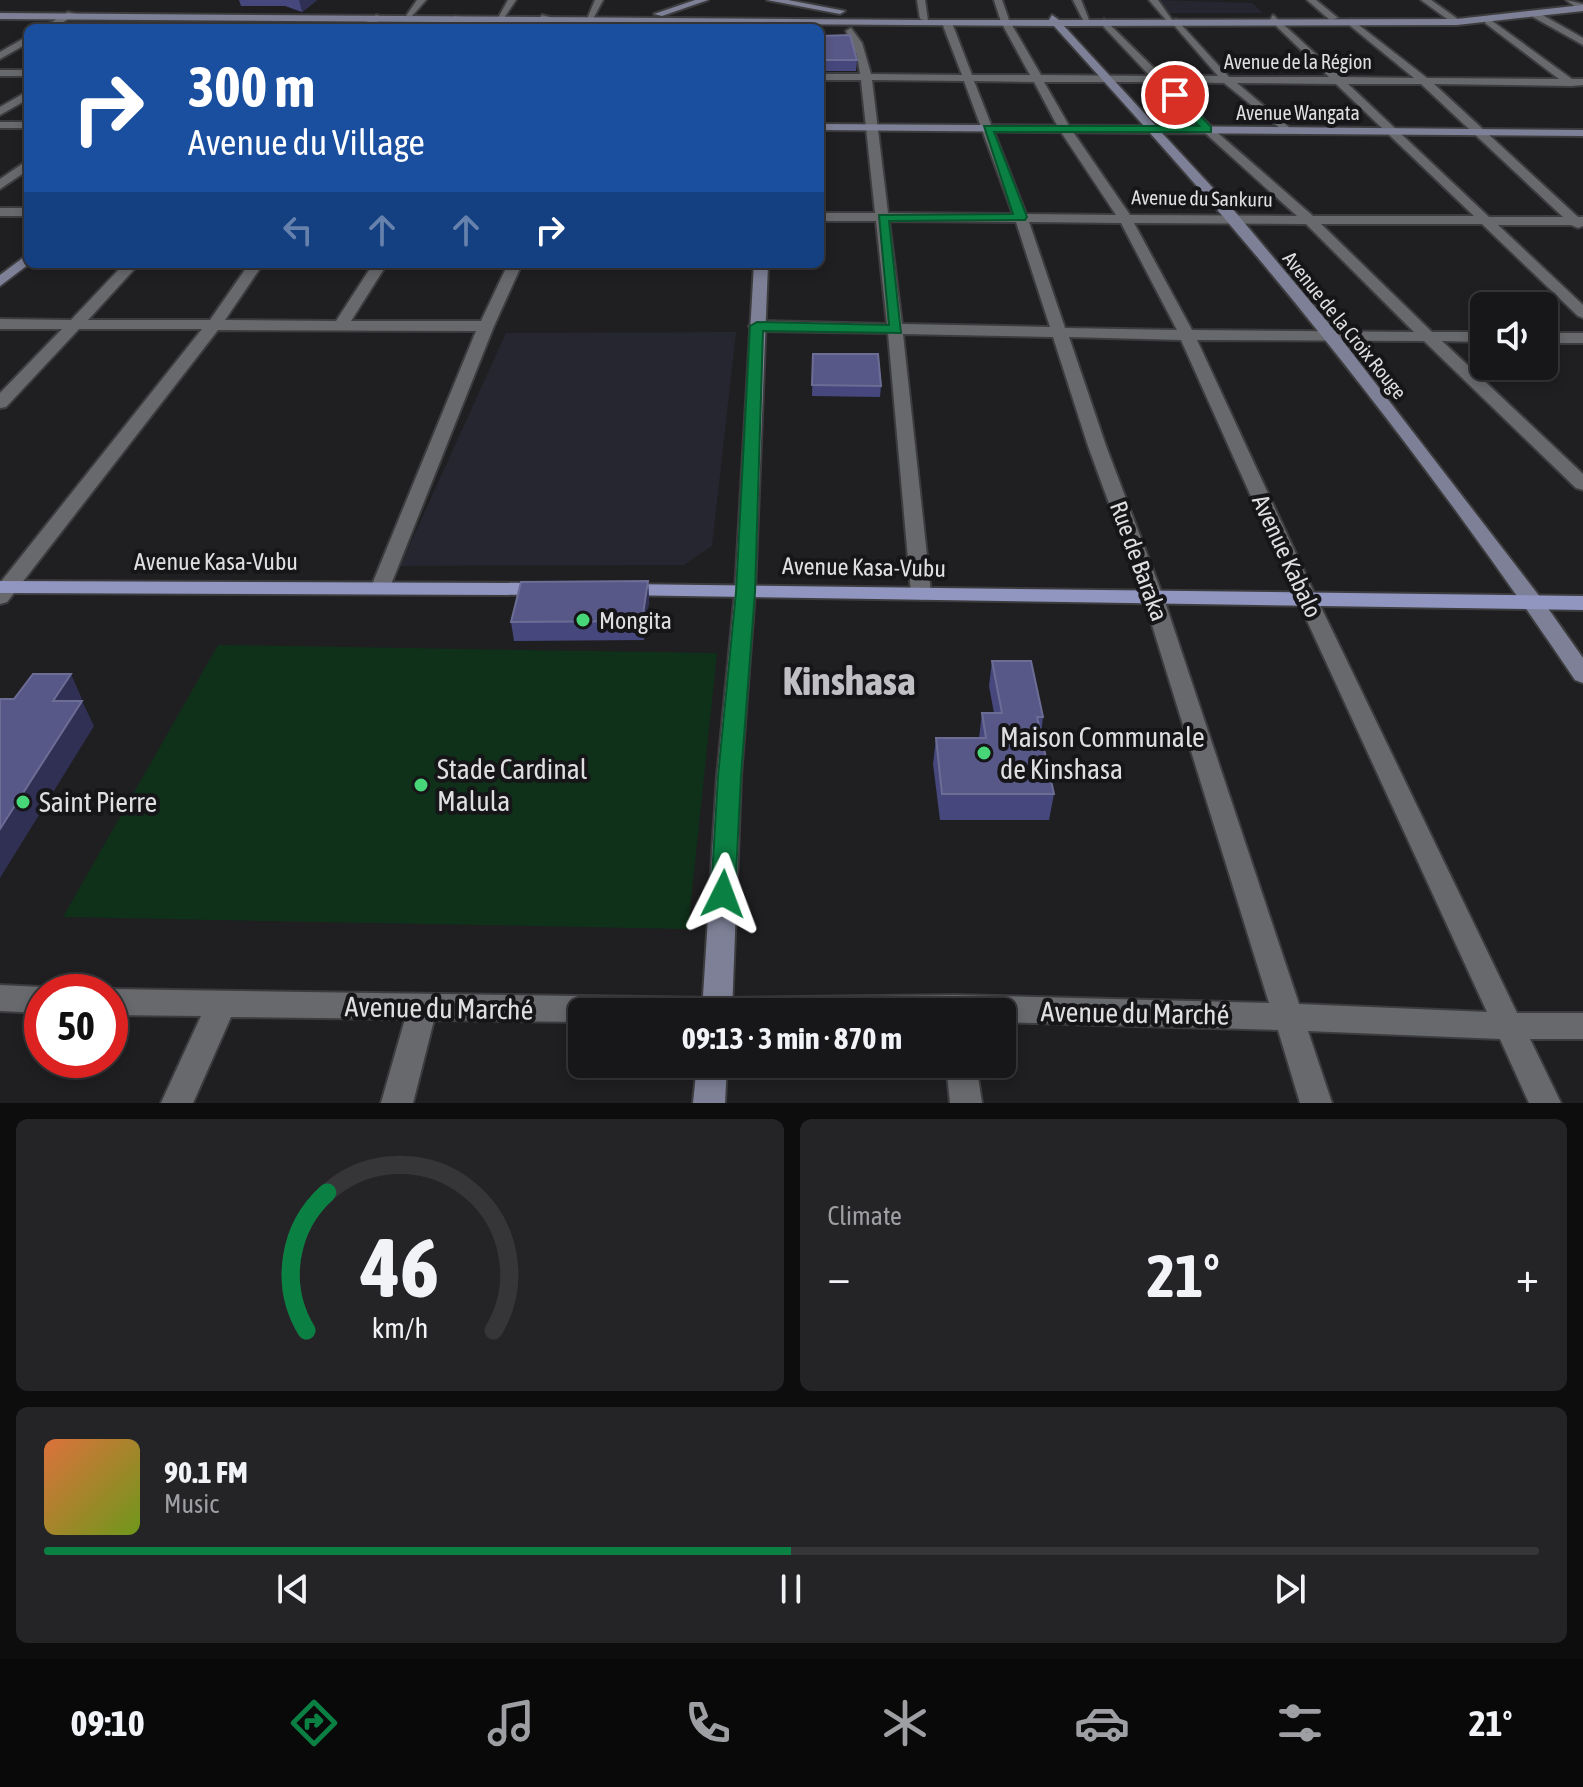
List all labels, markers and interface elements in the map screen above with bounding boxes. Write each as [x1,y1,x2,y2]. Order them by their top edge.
street label: Avenue de la Région [1224,50,1372,73]
text: 300 m [188,55,315,119]
icon: right [56,56,160,160]
pin [1141,61,1209,129]
icon: arrive [1153,73,1197,117]
street label: Avenue Wangata [1236,101,1360,124]
text: Avenue du Village [188,121,425,163]
street label: Avenue du Sankuru [1131,185,1273,211]
icon: left [276,208,320,252]
icon: ahead [360,208,404,252]
icon: ahead [444,208,488,252]
icon: right [528,208,572,252]
street label: Avenue de la Croix Rouge [1279,247,1411,403]
map controls [1470,292,1558,380]
button: sound [1470,292,1558,380]
street label: Avenue Kabalo [1247,490,1327,622]
street label: Rue de Baraka [1105,497,1173,625]
street label: Avenue Kasa-Vubu [134,548,298,575]
street label: Avenue Kasa-Vubu [782,552,946,582]
place label: Mongita [599,607,672,634]
marker: Mongita [574,611,592,629]
district label: Kinshasa [782,658,916,703]
place label: Maison Communale de Kinshasa [1000,721,1205,785]
marker: Maison Communale de Kinshasa [975,744,993,762]
place label: Stade Cardinal Malula [437,753,588,817]
marker: Stade Cardinal Malula [412,776,430,794]
place label: Saint Pierre [39,786,157,818]
marker: Saint Pierre [14,793,32,811]
position arrow [681,852,765,936]
speed limit sign: 50 [24,974,128,1078]
street label: Avenue du Marché [344,990,534,1026]
street label: Avenue du Marché [1040,995,1230,1031]
text: 09:13 · 3 min · 870 m [682,1021,902,1055]
text: Climate [828,1201,902,1231]
text: 46 [360,1219,439,1315]
text: 21° [1147,1241,1220,1310]
text: − [828,1251,850,1301]
text: + [1516,1251,1539,1301]
text: km/h [371,1311,428,1344]
text: 90.1 FM [164,1455,248,1489]
text: Music [164,1489,219,1519]
icon: previous [271,1567,315,1611]
icon: pause [769,1567,813,1611]
icon: next [1268,1567,1312,1611]
icon: directions [286,1695,342,1751]
icon: music [483,1695,539,1751]
icon: phone [680,1695,736,1751]
icon: climate [877,1695,933,1751]
icon: car [1074,1695,1130,1751]
icon: filters [1272,1695,1328,1751]
text: 09:10 [71,1702,145,1744]
text: 21° [1469,1702,1512,1744]

